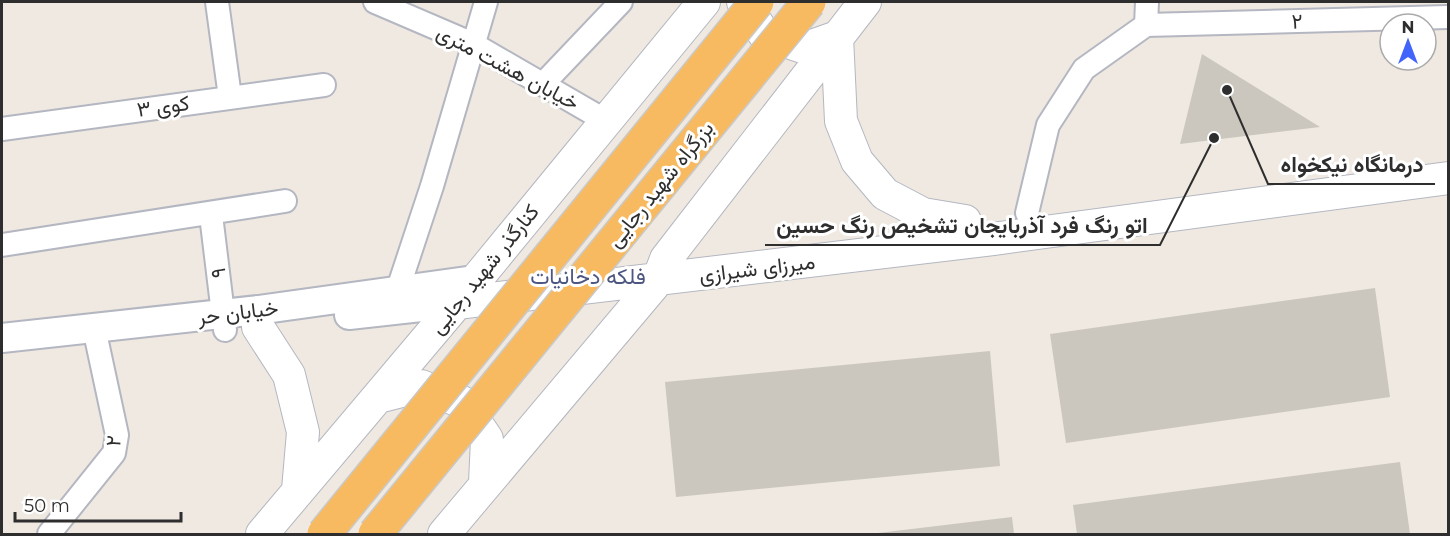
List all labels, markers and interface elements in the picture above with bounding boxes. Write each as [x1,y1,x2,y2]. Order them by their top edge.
street label: ۲ [1291,8,1303,34]
north arrow [1378,12,1438,72]
text: N [1402,18,1414,37]
street label: خیابان هشت متری [432,19,583,116]
street label: کوی ۳ [135,90,191,123]
street label: بزرگراه شهید رجایی [602,116,719,253]
callout: درمانگاه نیکخواه [1268,144,1435,184]
text: درمانگاه نیکخواه [1281,151,1423,178]
street label: کنارگذر شهید رجایی [424,199,545,340]
callout: اتو رنگ فرد آذربایجان تشخیص رنگ حسین [765,205,1160,245]
text: اتو رنگ فرد آذربایجان تشخیص رنگ حسین [776,212,1148,239]
street label: میرزای شیرازی [698,248,817,289]
district label: فلکه دخانیات [530,263,646,290]
street label: ۹ [205,266,231,280]
street label: خیابان حر [195,295,280,330]
street label: ۲ [100,434,126,448]
scale bar [15,485,182,523]
text: 50 m [24,495,70,517]

